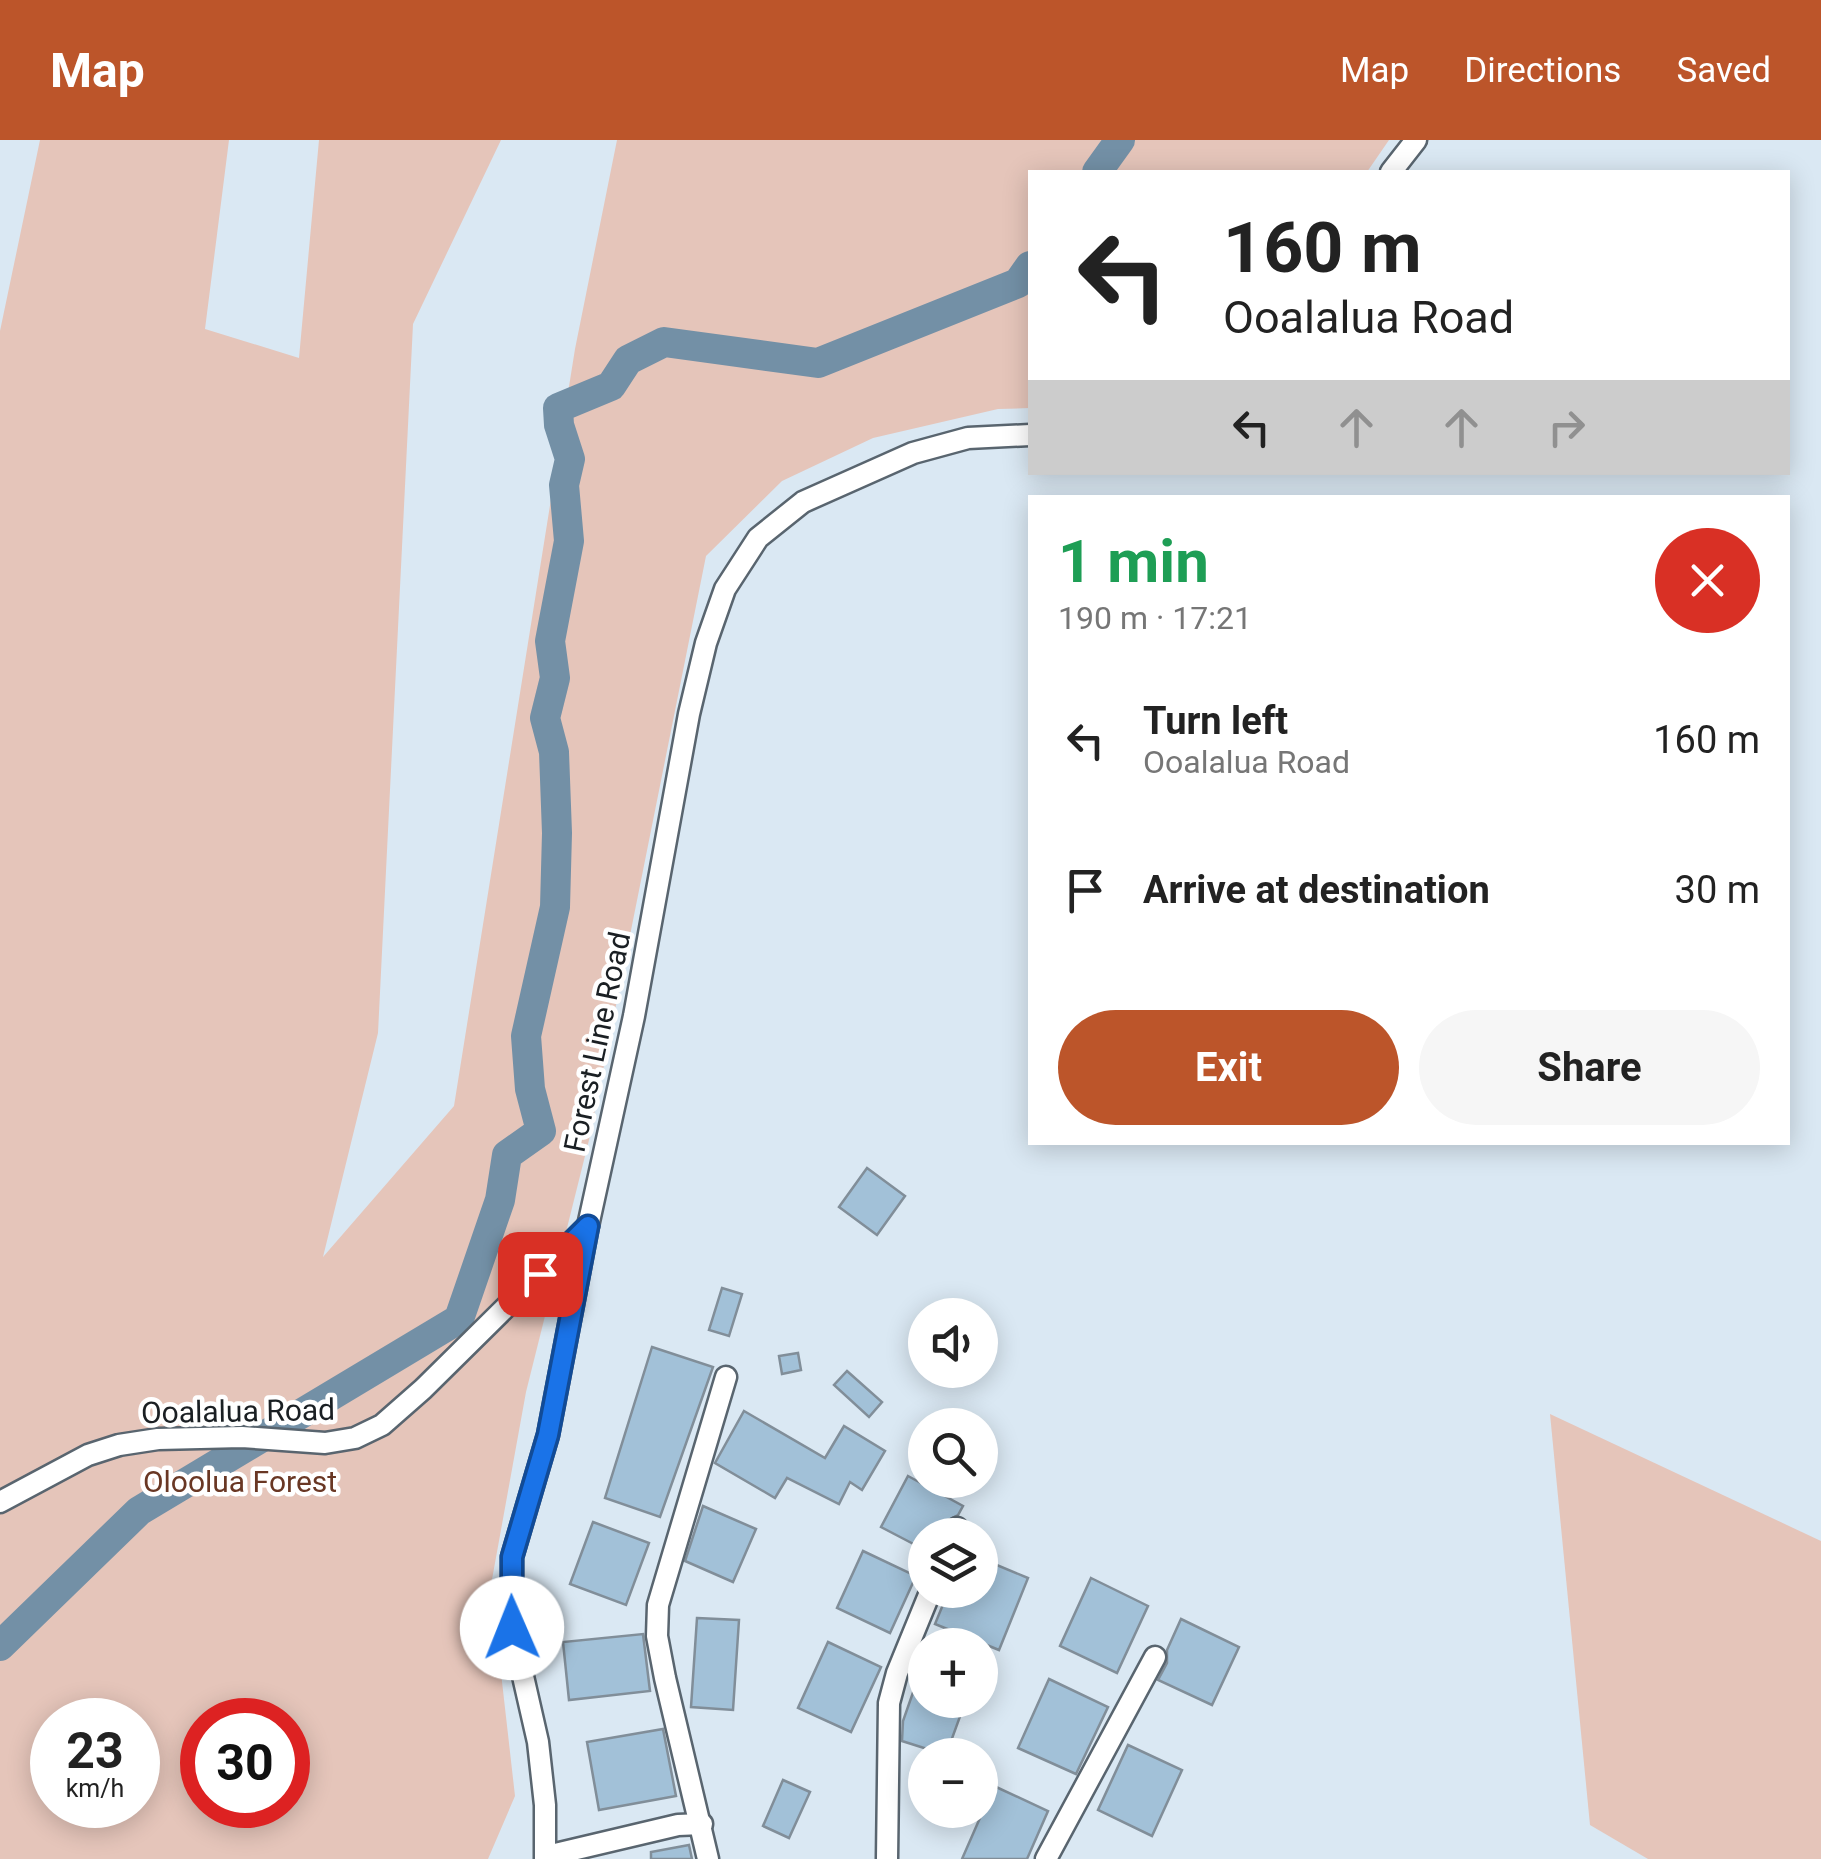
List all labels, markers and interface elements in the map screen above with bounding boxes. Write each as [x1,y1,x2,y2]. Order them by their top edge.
text: Map [50,42,145,99]
text: Map [1340,50,1409,91]
text: Directions [1464,50,1621,91]
text: Saved [1676,50,1771,91]
text: 160 m [1223,207,1422,289]
icon: left [1058,210,1188,340]
text: Ooalalua Road [1223,291,1514,344]
icon: left [1224,400,1279,455]
icon: ahead [1329,400,1384,455]
icon: ahead [1434,400,1489,455]
icon: right [1539,400,1594,455]
text: 1 min [1058,526,1209,597]
button: close [1655,528,1760,633]
text: 190 m · 17:21 [1058,599,1252,637]
text: Turn left [1143,699,1288,743]
icon: left [1058,713,1113,768]
text: 160 m [1653,718,1760,762]
text: Ooalalua Road [1143,743,1350,781]
icon: arrive [1058,863,1113,918]
text: Arrive at destination [1143,868,1490,912]
text: 30 m [1675,868,1760,912]
street label: Forest Line Road [557,929,637,1155]
button: Exit [1058,1010,1399,1125]
button: Share [1419,1010,1760,1125]
pin [498,1232,583,1317]
icon: arrive [513,1247,568,1302]
map controls [908,1298,998,1828]
button: sound [908,1298,998,1388]
street label: Ooalalua Road [141,1392,335,1430]
button: search [908,1408,998,1498]
park label: Oloolua Forest [143,1464,337,1499]
button: layers [908,1518,998,1608]
position arrow [460,1576,564,1680]
button: + [908,1628,998,1718]
speed limit sign: 30 [180,1698,310,1828]
text: 23 [66,1722,124,1780]
button: − [908,1738,998,1828]
text: km/h [66,1774,124,1803]

